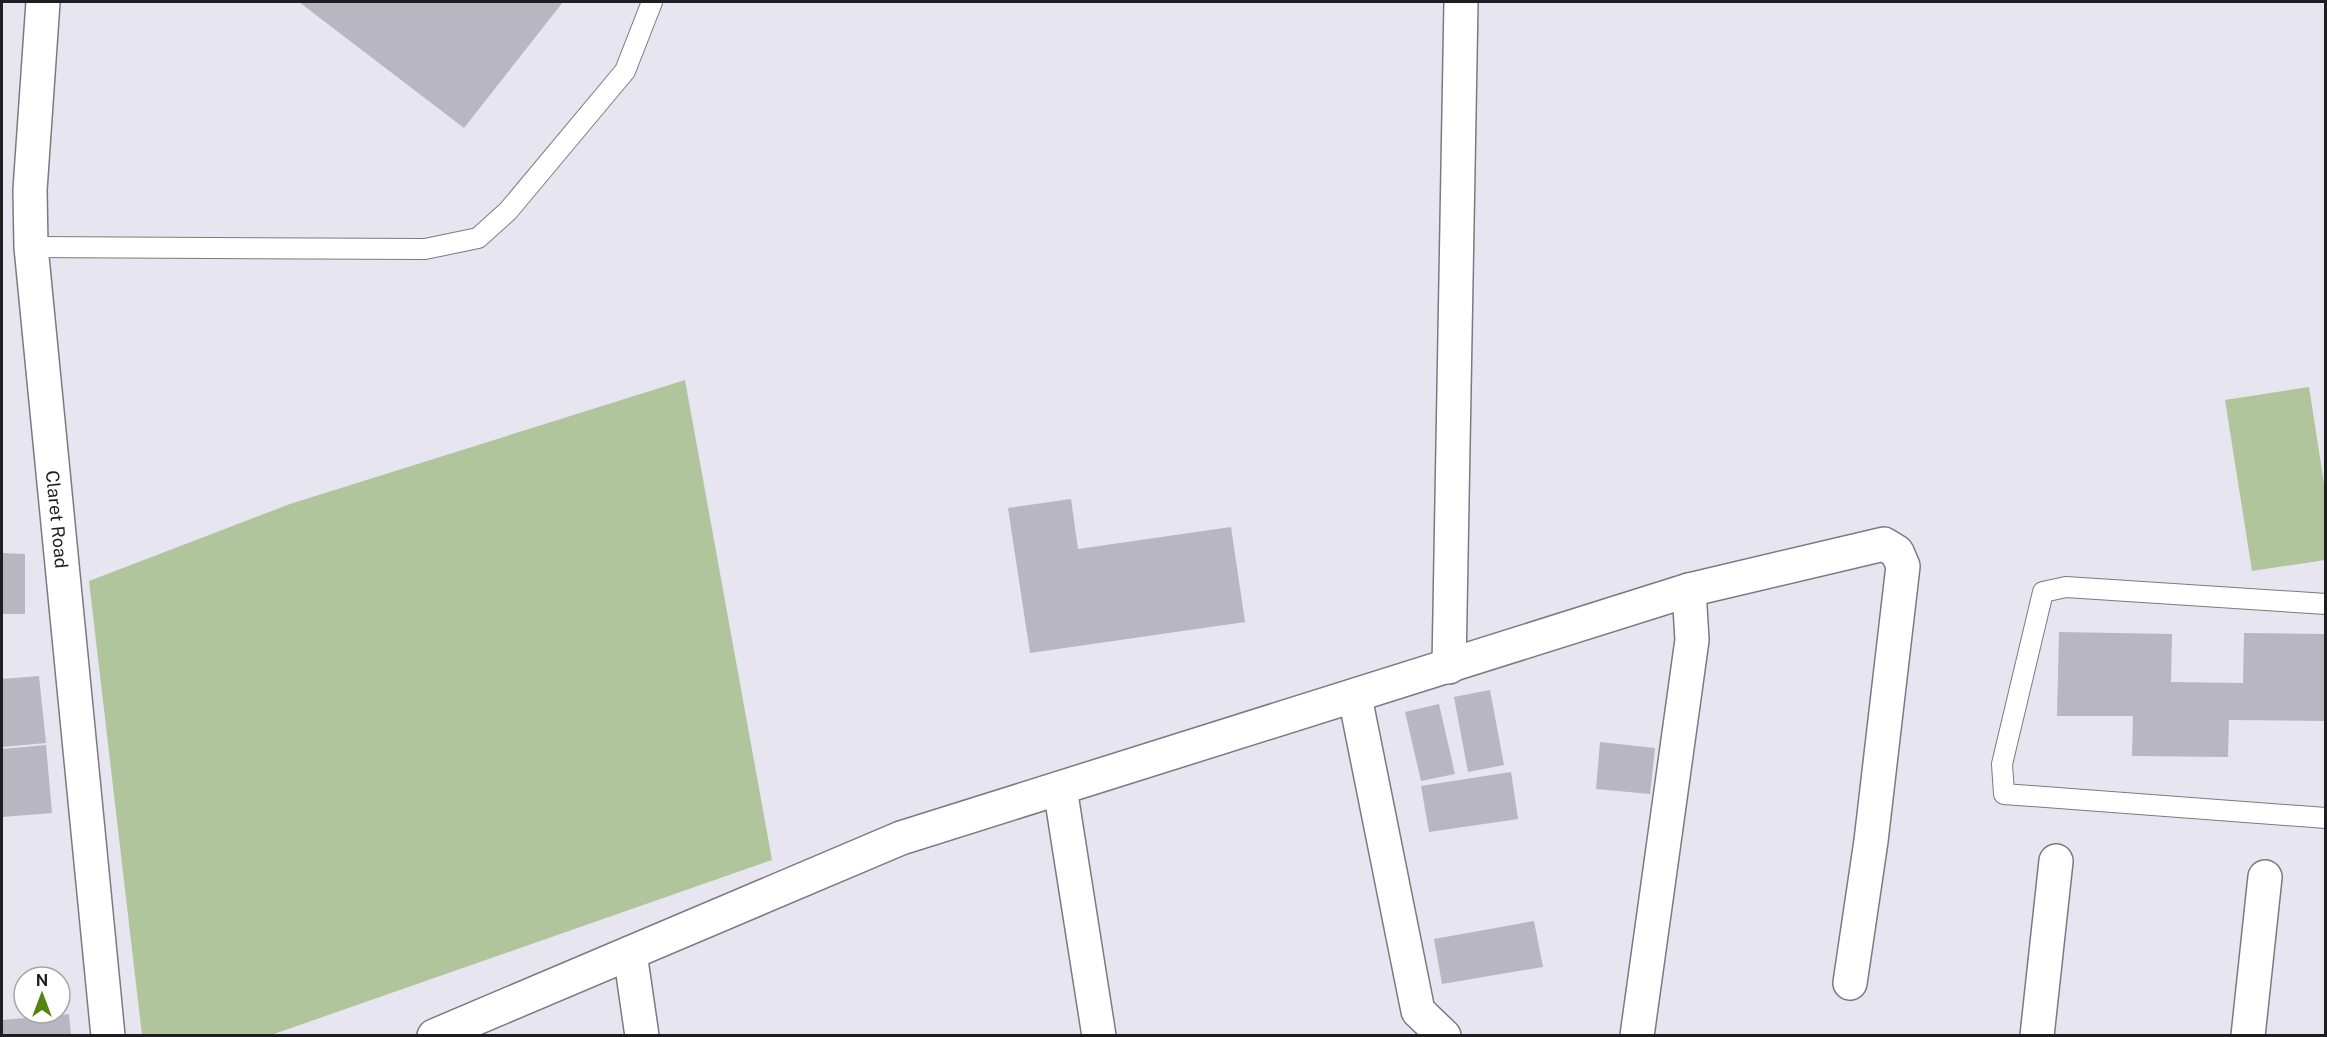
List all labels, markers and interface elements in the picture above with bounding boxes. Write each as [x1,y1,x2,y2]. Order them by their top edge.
street label: Claret Road [42,469,73,569]
north arrow [12,965,72,1025]
text: N [36,971,48,990]

